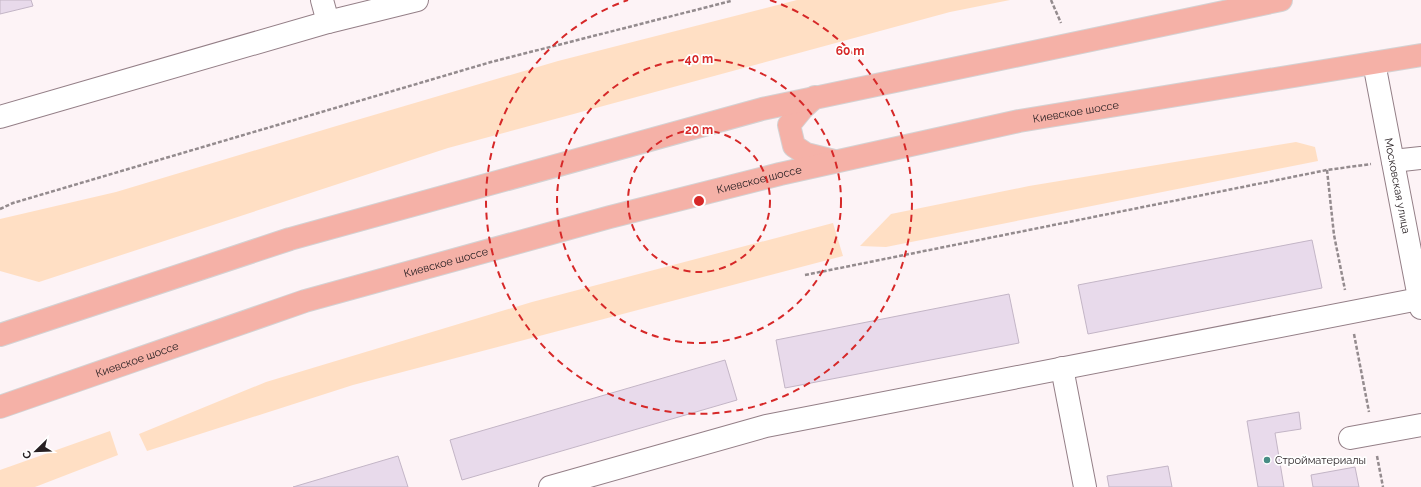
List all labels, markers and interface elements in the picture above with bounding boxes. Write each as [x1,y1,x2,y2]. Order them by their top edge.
text: 60 m [836,44,864,58]
text: 40 m [685,52,713,66]
street label: Киевское шоссе [1032,98,1120,125]
text: 20 m [685,123,713,137]
street label: Московская улица [1382,137,1413,235]
street label: Киевское шоссе [715,163,803,196]
centre of rings [692,194,706,208]
street label: Киевское шоссе [402,244,490,280]
street label: Киевское шоссе [94,339,181,380]
north arrow [16,431,56,471]
text: С [20,448,35,461]
place label: Стройматериалы [1275,454,1366,467]
marker: Стройматериалы [1262,455,1272,465]

